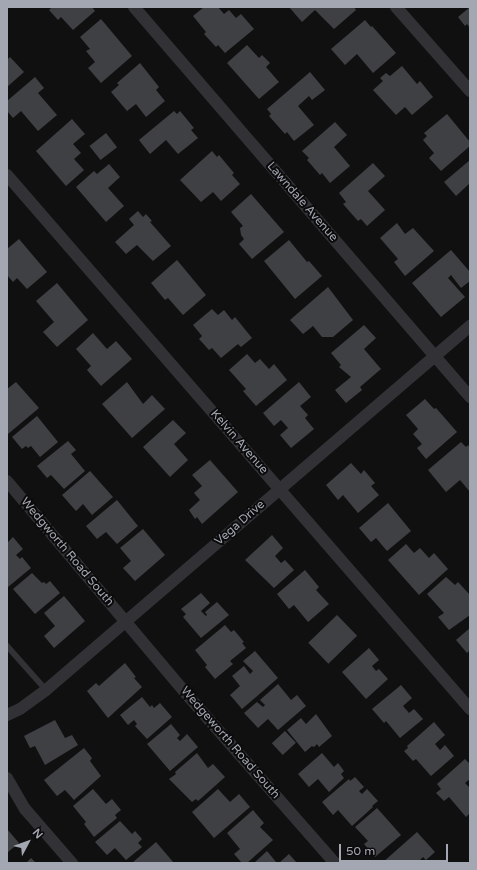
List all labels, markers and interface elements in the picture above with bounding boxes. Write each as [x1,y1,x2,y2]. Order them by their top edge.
street label: Lawndale Avenue [264,159,340,245]
street label: Kelvin Avenue [207,407,271,477]
street label: Wedgworth Road South [17,495,117,609]
street label: Vega Drive [212,497,268,549]
street label: Wedgeworth Road South [177,684,283,802]
north arrow [8,822,48,862]
text: N [30,826,45,841]
scale bar [341,836,450,862]
text: 50 m [346,844,375,858]

